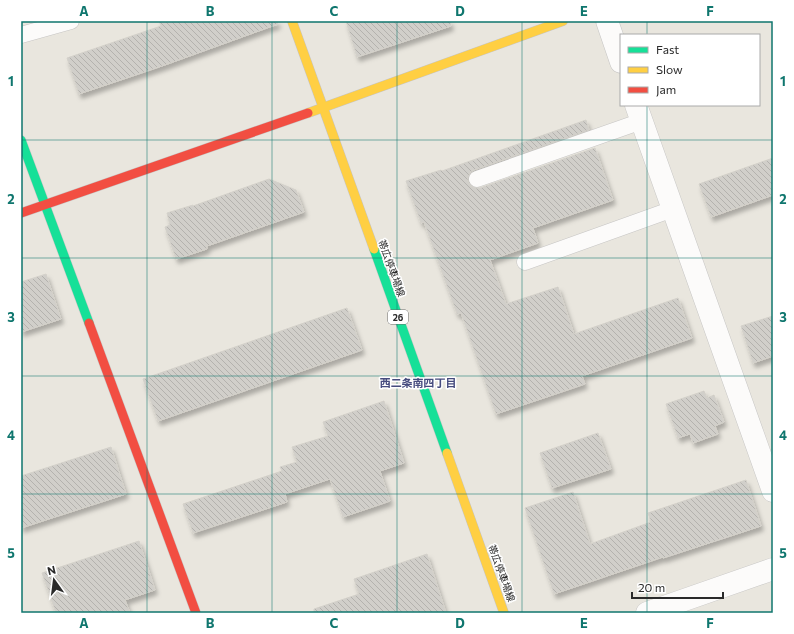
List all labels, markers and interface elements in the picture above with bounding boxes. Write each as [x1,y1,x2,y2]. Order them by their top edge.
text: A [79,3,89,19]
text: B [206,3,215,19]
text: C [330,3,339,19]
text: D [455,3,465,19]
text: E [580,3,588,19]
text: F [706,3,714,19]
legend [620,34,760,106]
text: Fast [656,42,679,56]
text: Slow [656,62,683,76]
text: 1 [8,73,14,89]
text: 1 [780,73,786,89]
text: Jam [656,82,676,97]
text: 2 [7,191,15,207]
text: 2 [779,191,787,207]
street label: 帯広停車場線 [376,238,408,298]
text: 3 [7,309,15,325]
text: 3 [779,309,787,325]
road number: 26 [388,310,408,324]
district label: 西二条南四丁目 [380,376,457,389]
text: 4 [7,427,15,443]
text: 4 [779,427,787,443]
street label: 帯広停車場線 [486,543,518,603]
text: 5 [7,545,15,561]
text: 5 [779,545,787,561]
north arrow [34,560,74,600]
text: N [46,563,57,577]
scale bar [632,574,723,600]
text: 20 m [638,580,665,594]
text: A [79,615,89,631]
text: B [206,615,215,631]
text: C [330,615,339,631]
text: D [455,615,465,631]
text: E [580,615,588,631]
text: F [706,615,714,631]

